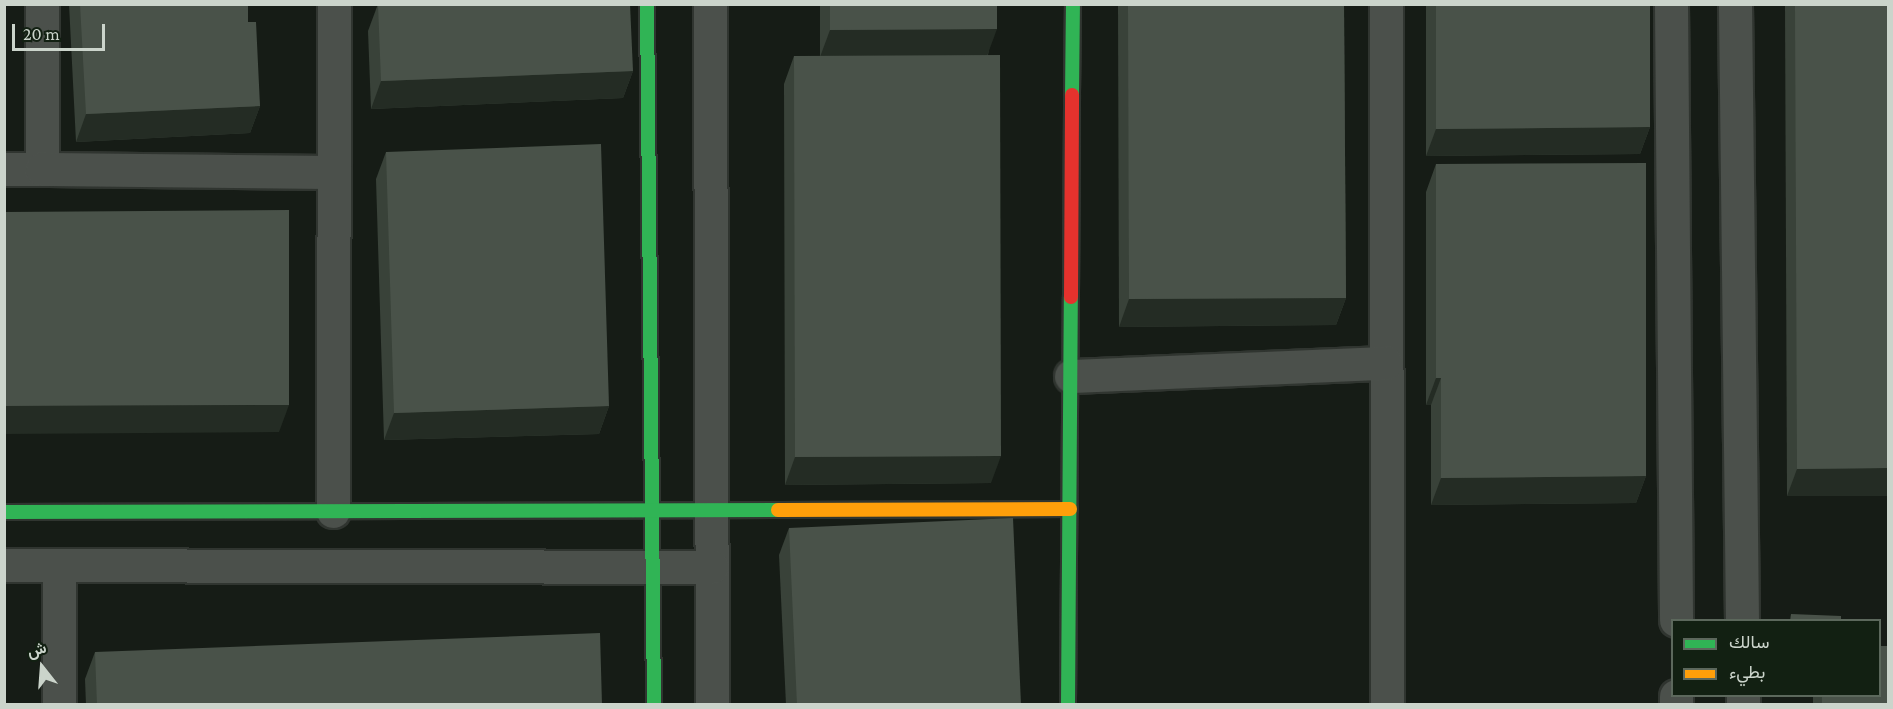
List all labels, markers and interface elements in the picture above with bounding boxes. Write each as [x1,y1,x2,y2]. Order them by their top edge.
scale bar [15,12,108,50]
text: 20 m [23,24,60,44]
legend [1671,619,1881,697]
text: سالك [1729,632,1769,652]
north arrow [12,637,72,697]
text: ش [25,638,48,660]
text: بطيء [1729,662,1765,682]

